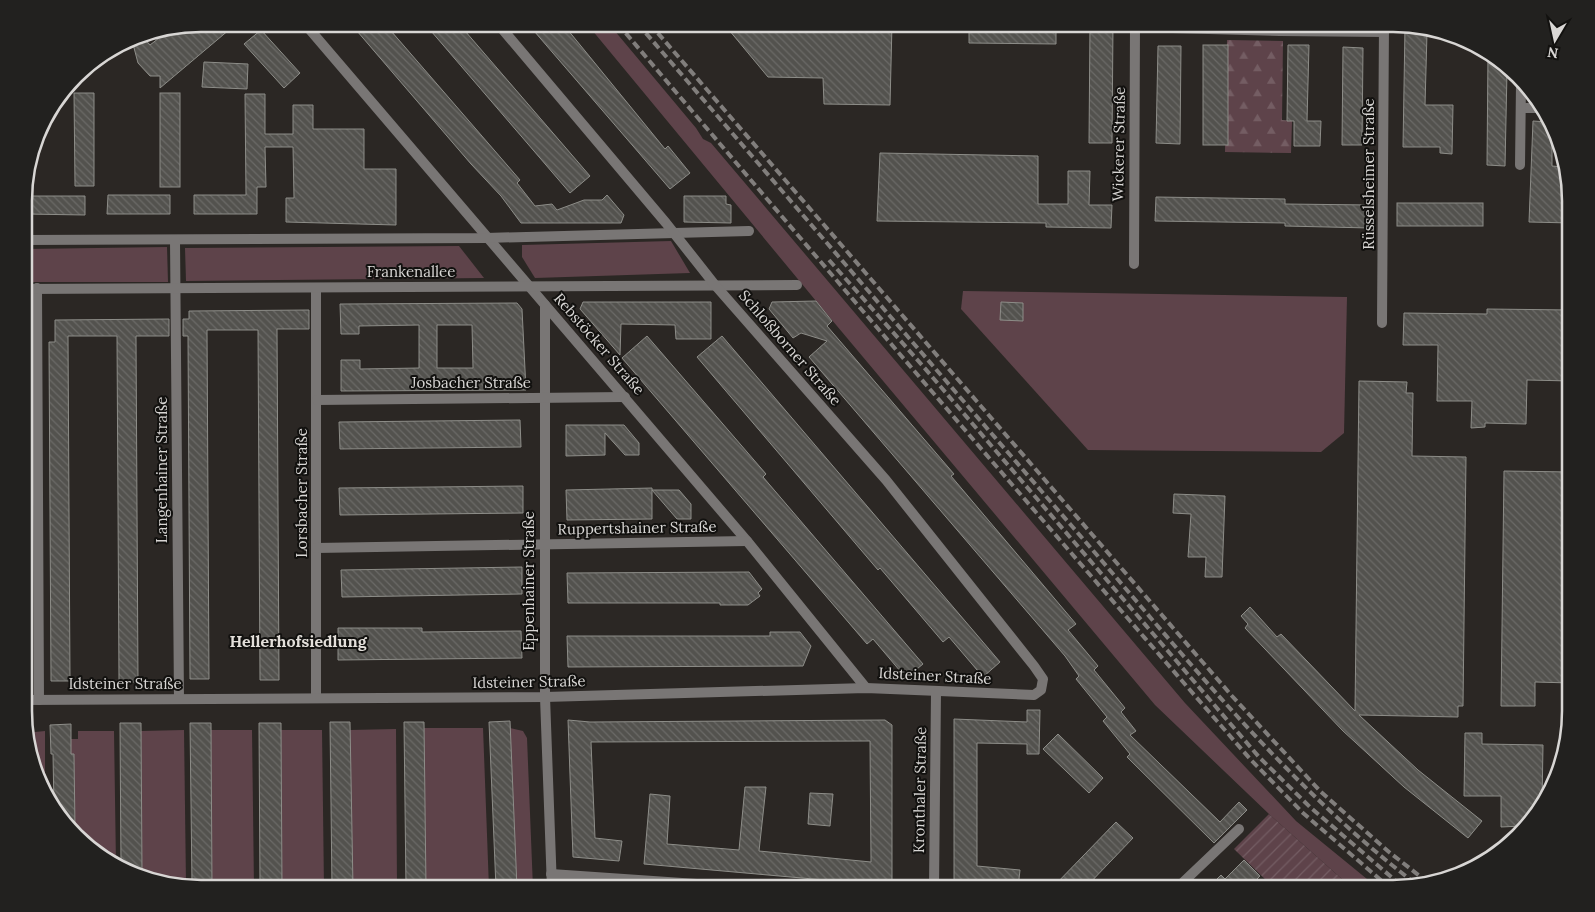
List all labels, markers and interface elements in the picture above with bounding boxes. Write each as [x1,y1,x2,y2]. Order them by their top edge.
north arrow [1530,15,1580,65]
text: N [1546,43,1560,63]
street label: Wickerer Straße [1108,87,1129,201]
street label: Rüsselsheimer Straße [1359,98,1378,250]
street label: Frankenallee [367,262,455,281]
street label: Schloßborner Straße [735,286,846,409]
street label: Rebstöcker Straße [550,289,649,399]
street label: Josbacher Straße [410,373,531,392]
street label: Langenhainer Straße [152,397,171,543]
street label: Lorsbacher Straße [292,428,311,558]
street label: Eppenhainer Straße [519,511,538,651]
street label: Ruppertshainer Straße [557,517,717,538]
district label: Hellerhofsiedlung [229,631,368,651]
street label: Idsteiner Straße [878,663,992,688]
street label: Idsteiner Straße [472,671,586,692]
street label: Idsteiner Straße [68,674,182,693]
street label: Kronthaler Straße [909,727,930,853]

